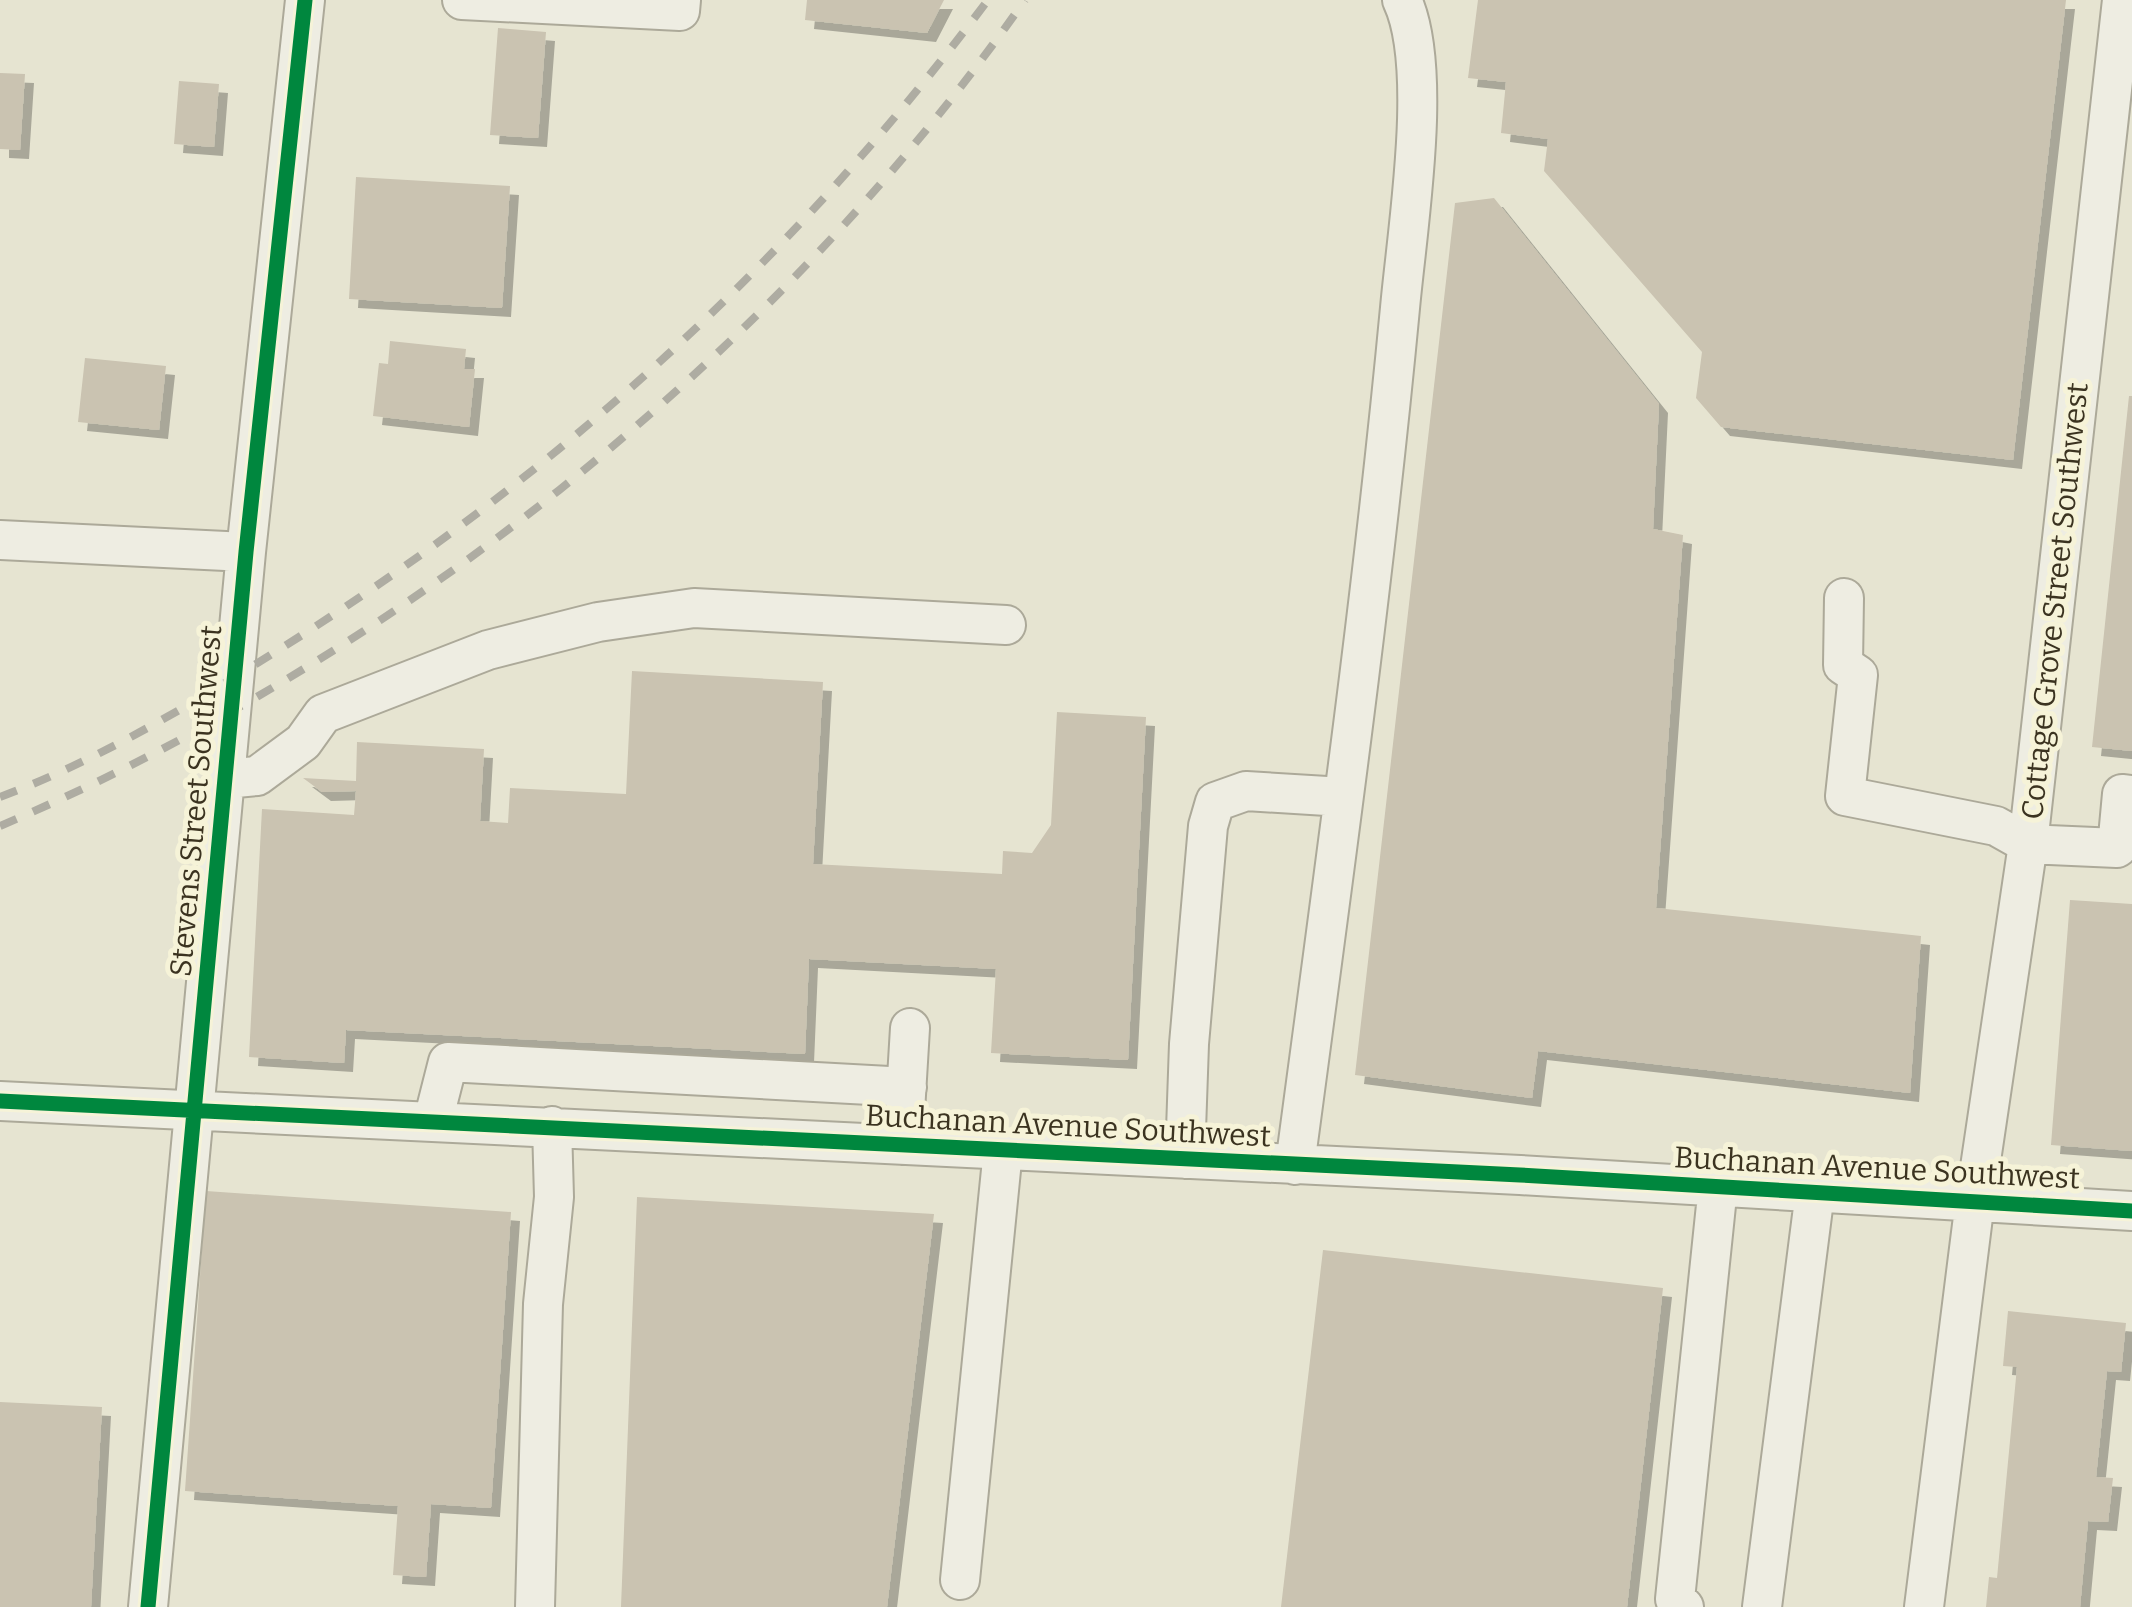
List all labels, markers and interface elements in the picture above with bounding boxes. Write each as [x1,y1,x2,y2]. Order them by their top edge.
street label: Cottage Grove Street Southwest [2014,381,2096,821]
street label: Stevens Street Southwest [163,624,229,978]
street label: Buchanan Avenue Southwest [864,1097,1272,1155]
street label: Buchanan Avenue Southwest [1673,1139,2081,1197]

